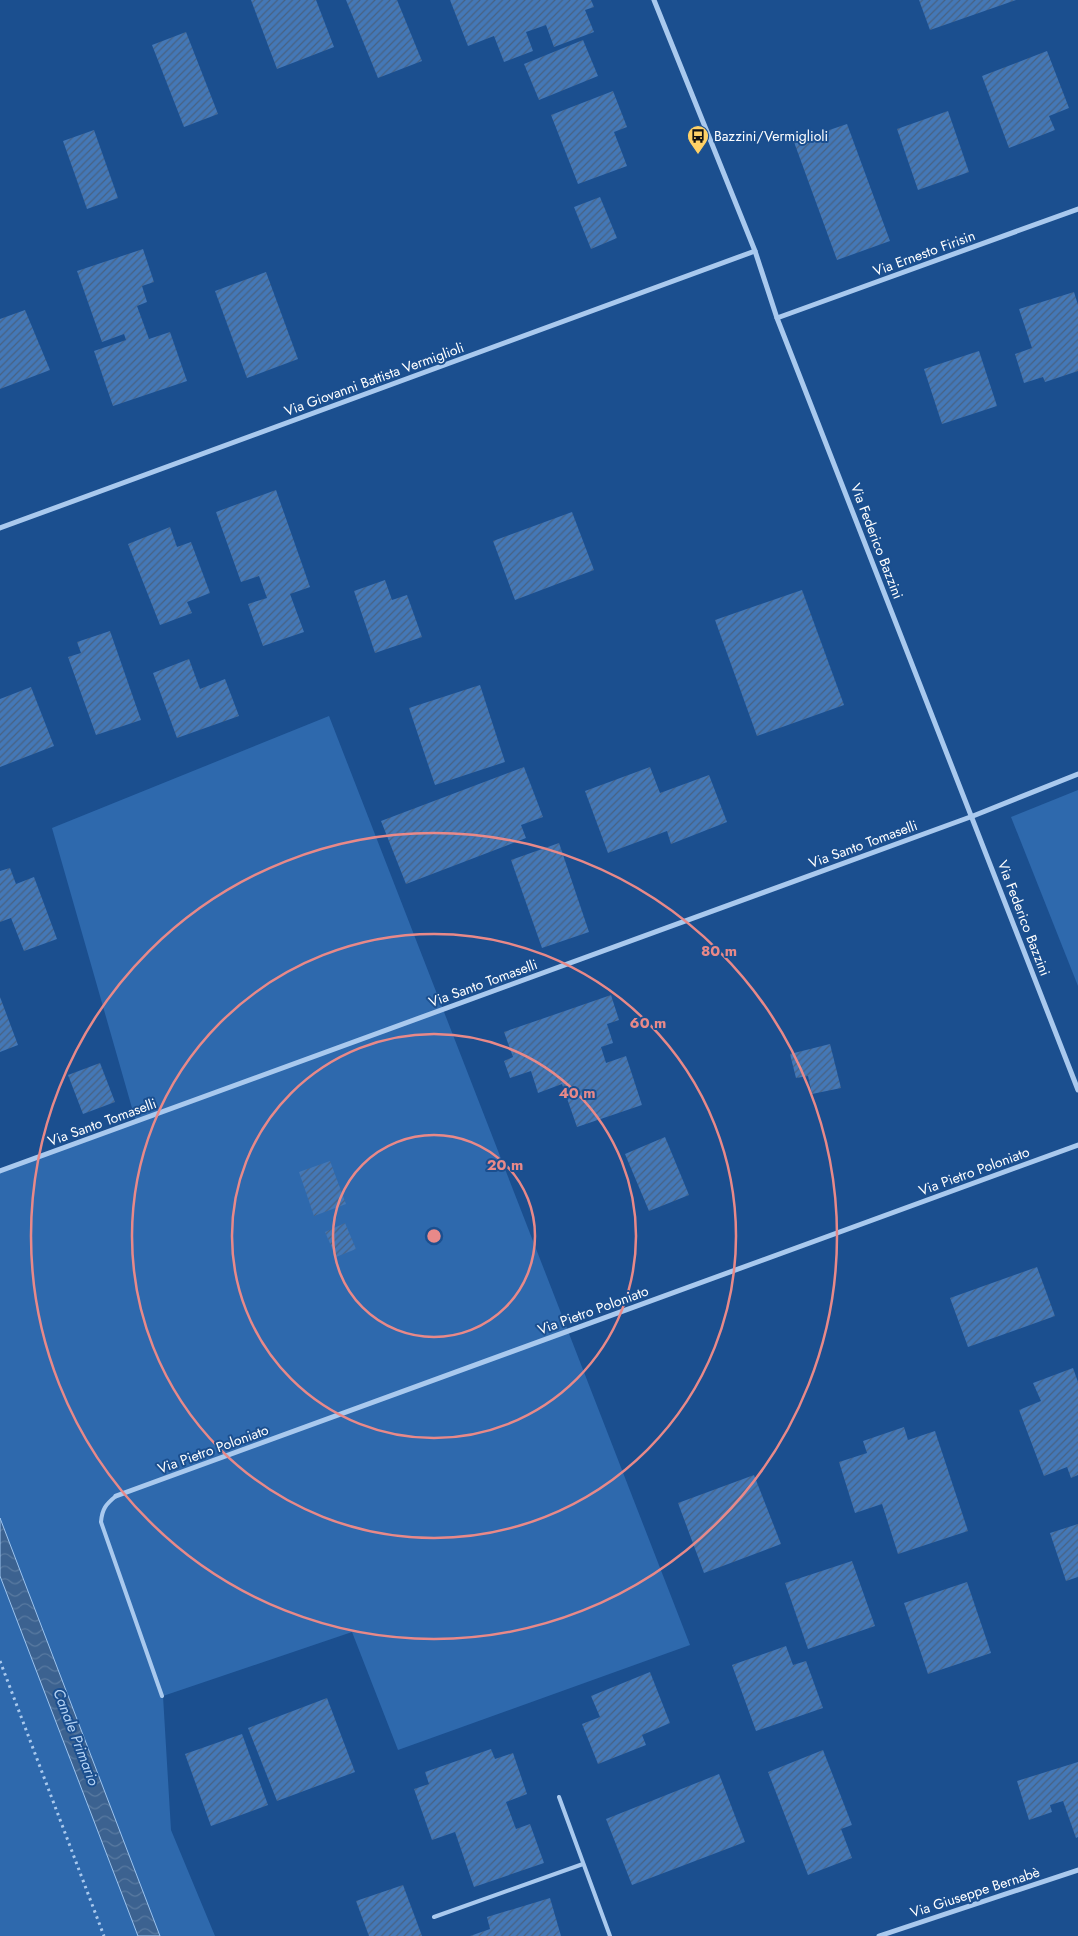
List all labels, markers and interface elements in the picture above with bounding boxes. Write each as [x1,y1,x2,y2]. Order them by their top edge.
bus stop icon: Bazzini/Vermiglioli [686,124,710,155]
place label: Bazzini/Vermiglioli [714,126,828,146]
street label: Via Ernesto Firisin [870,225,978,281]
street label: Via Giovanni Battista Vermiglioli [281,337,467,421]
street label: Via Federico Bazzini [846,480,908,602]
street label: Via Santo Tomaselli [806,815,920,873]
street label: Via Federico Bazzini [993,857,1055,979]
text: 80 m [701,940,737,962]
street label: Via Santo Tomaselli [426,954,540,1012]
text: 60 m [630,1012,666,1034]
text: 40 m [558,1082,596,1104]
street label: Via Santo Tomaselli [45,1093,159,1151]
street label: Via Pietro Poloniato [916,1142,1033,1200]
text: 20 m [487,1154,523,1176]
centre of rings [425,1227,443,1245]
street label: Via Pietro Poloniato [535,1281,652,1339]
street label: Via Pietro Poloniato [155,1420,272,1478]
water label: Canale Primario [47,1685,105,1789]
street label: Via Giuseppe Bernabè [908,1862,1042,1922]

